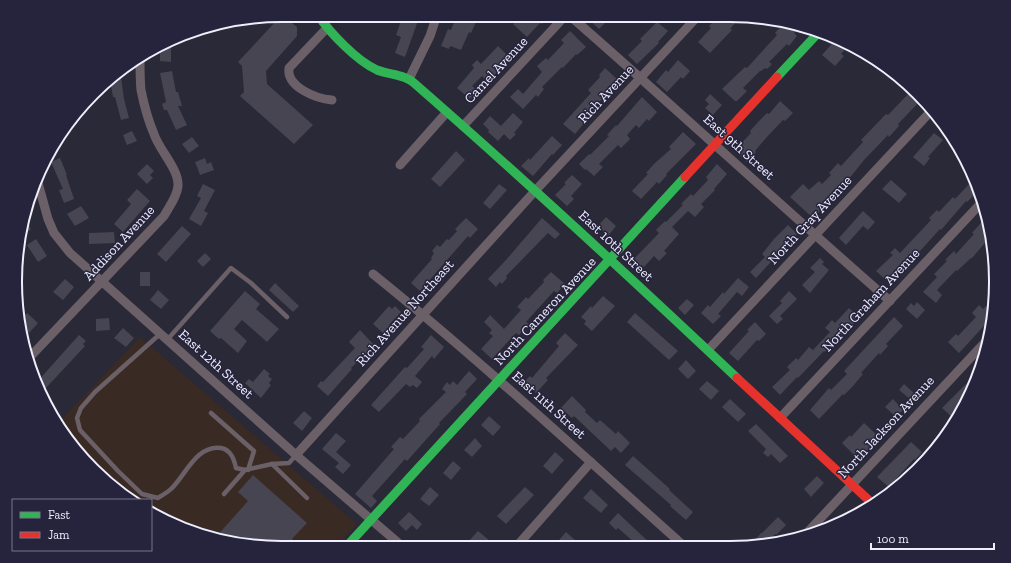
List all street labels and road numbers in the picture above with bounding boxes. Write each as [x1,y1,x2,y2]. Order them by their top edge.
street label: Camel Avenue [461,33,532,107]
street label: Rich Avenue [575,61,638,127]
street label: East 9th Street [700,111,779,184]
street label: North Gray Avenue [765,172,856,268]
street label: Addison Avenue [80,202,158,284]
street label: East 10th Street [575,207,657,285]
street label: North Graham Avenue [819,244,924,355]
street label: North Cameron Avenue [490,253,600,369]
street label: Rich Avenue Northeast [353,256,458,370]
street label: East 12th Street [175,326,258,403]
street label: East 11th Street [509,367,590,443]
street label: North Jackson Avenue [834,372,938,482]

